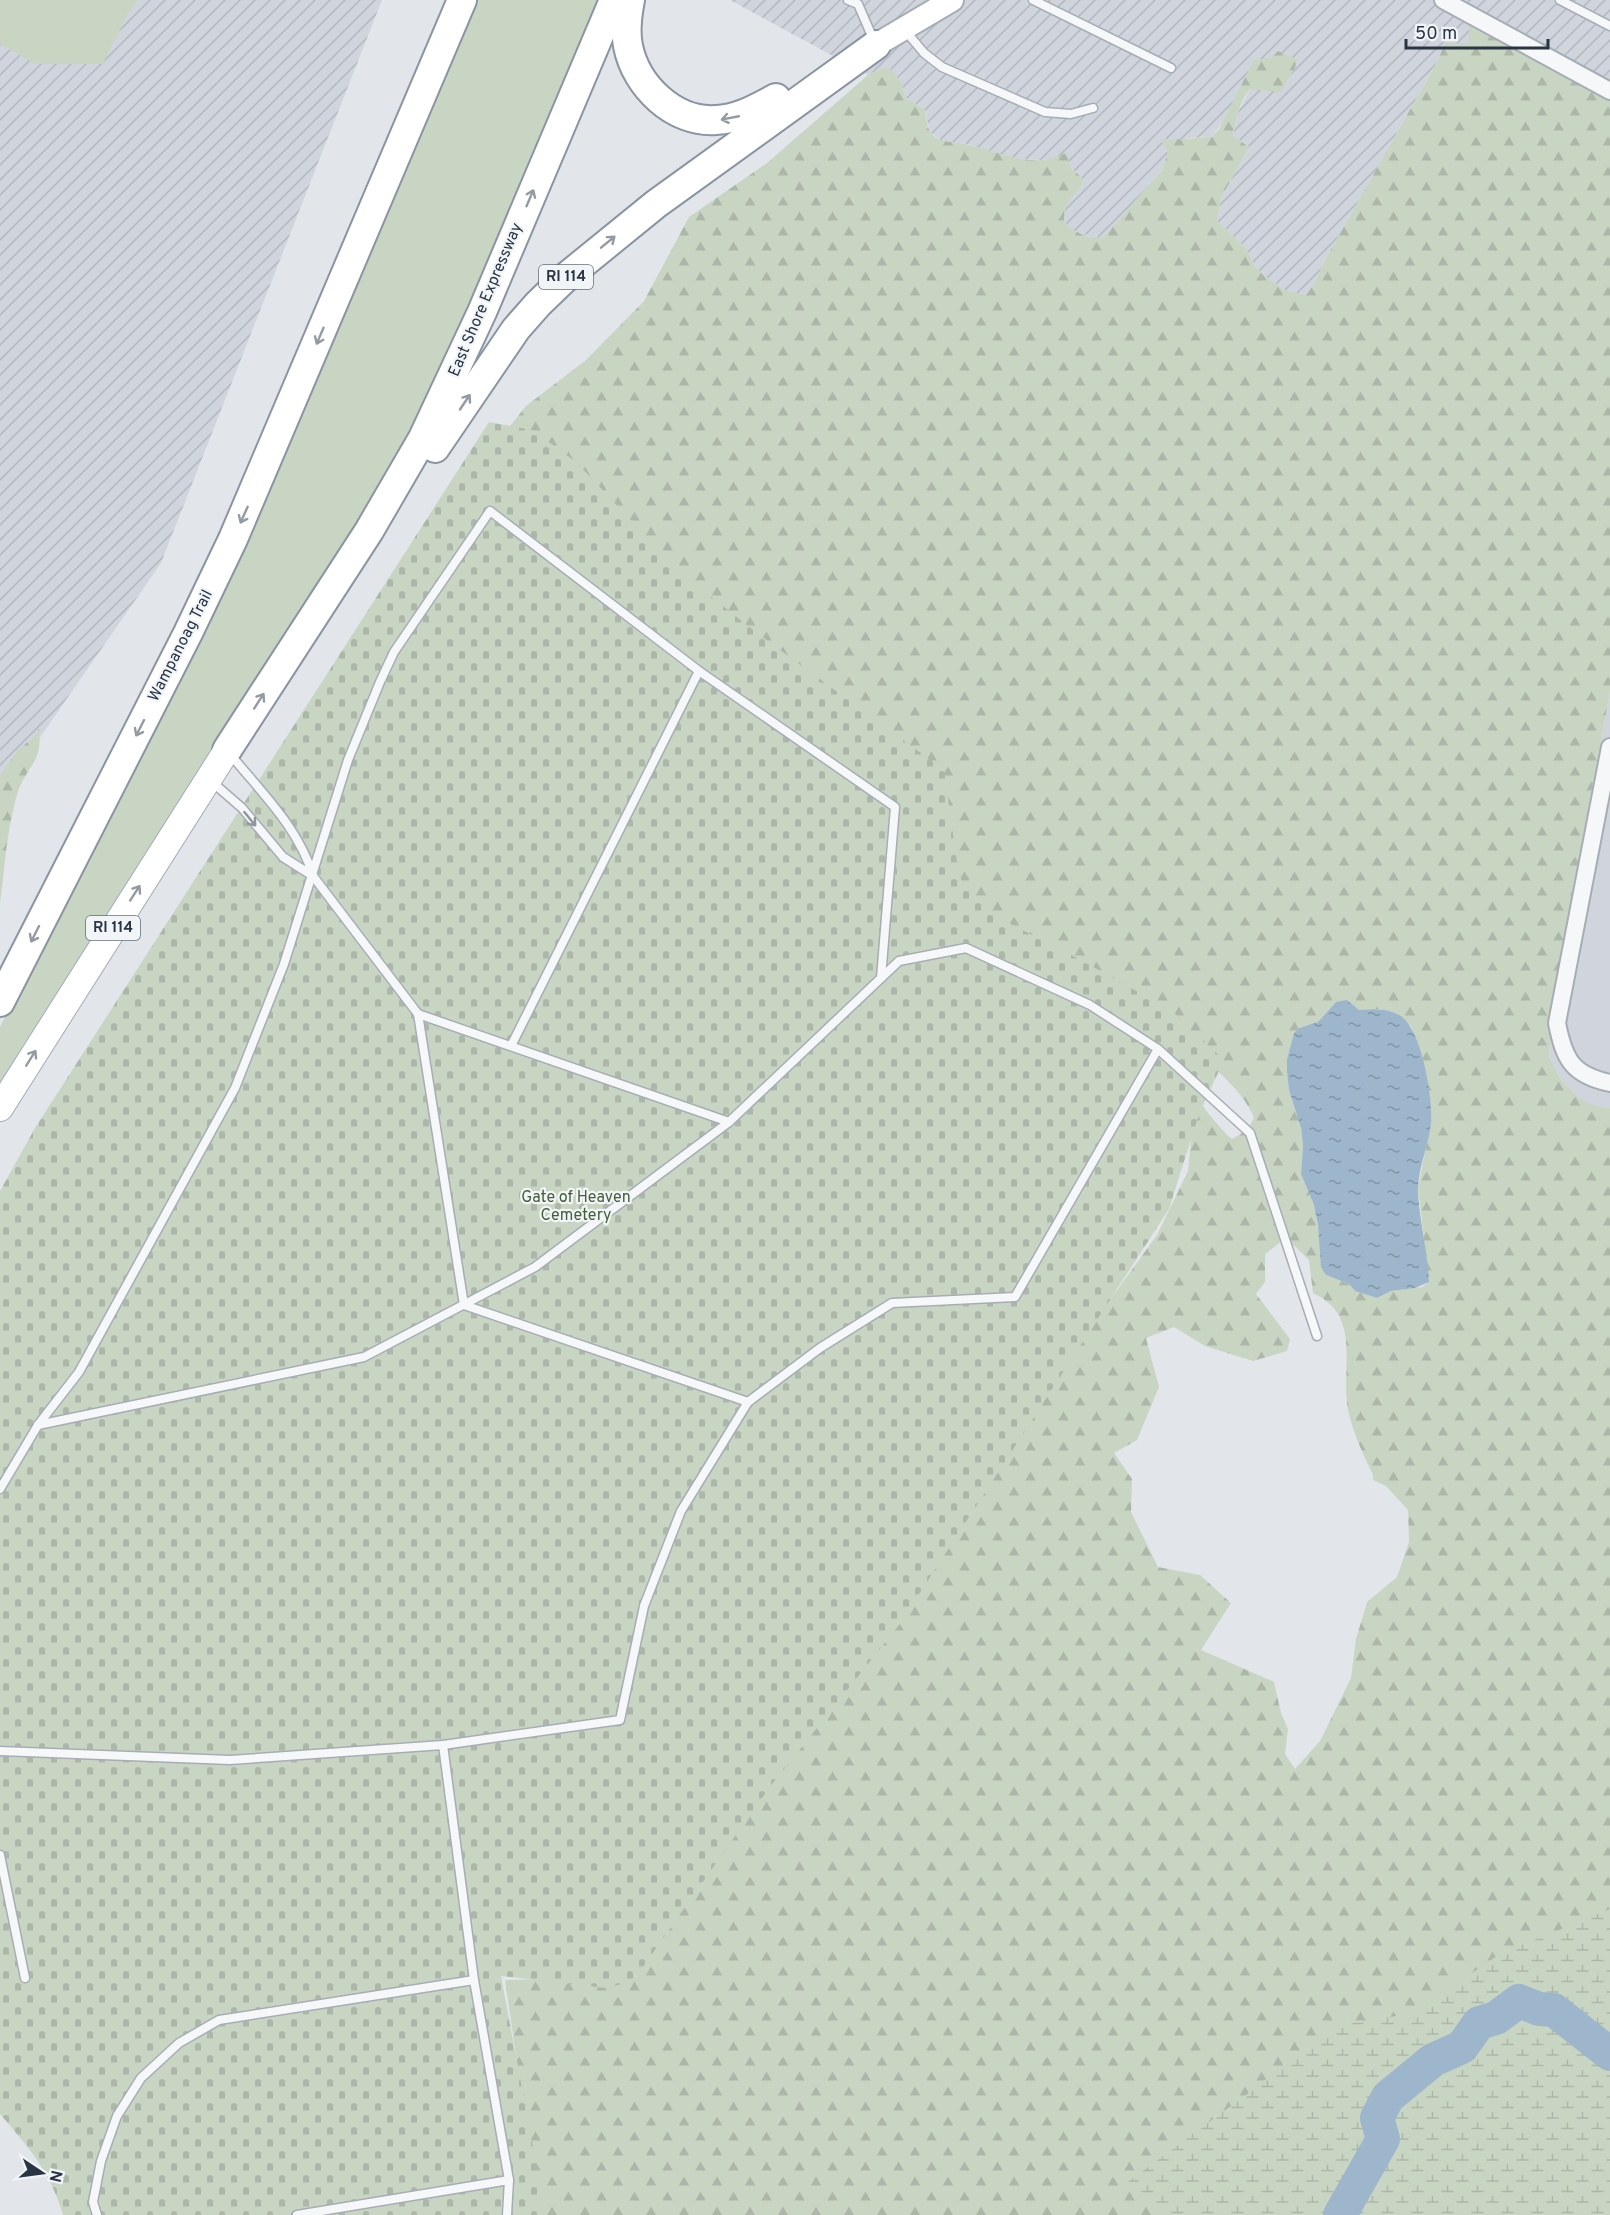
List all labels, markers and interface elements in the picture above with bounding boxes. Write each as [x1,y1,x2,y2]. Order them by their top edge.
scale bar [1406,12,1548,50]
text: 50 m [1415,23,1457,46]
one-way arrow [721,113,741,124]
one-way arrow [525,189,536,207]
street label: East Shore Expressway [445,220,527,380]
one-way arrow [600,235,615,249]
road number: RI 114 [539,265,593,289]
one-way arrow [314,326,325,344]
one-way arrow [459,394,472,411]
one-way arrow [238,506,249,524]
street label: Wampanoag Trail [144,587,218,705]
one-way arrow [253,693,265,710]
one-way arrow [134,719,146,736]
one-way arrow [244,811,257,827]
one-way arrow [129,885,141,902]
road number: RI 114 [86,916,140,940]
one-way arrow [28,924,40,942]
one-way arrow [25,1050,37,1067]
park label: Gate of Heaven Cemetery [521,1188,631,1226]
north arrow [12,2143,72,2203]
text: N [44,2168,66,2184]

